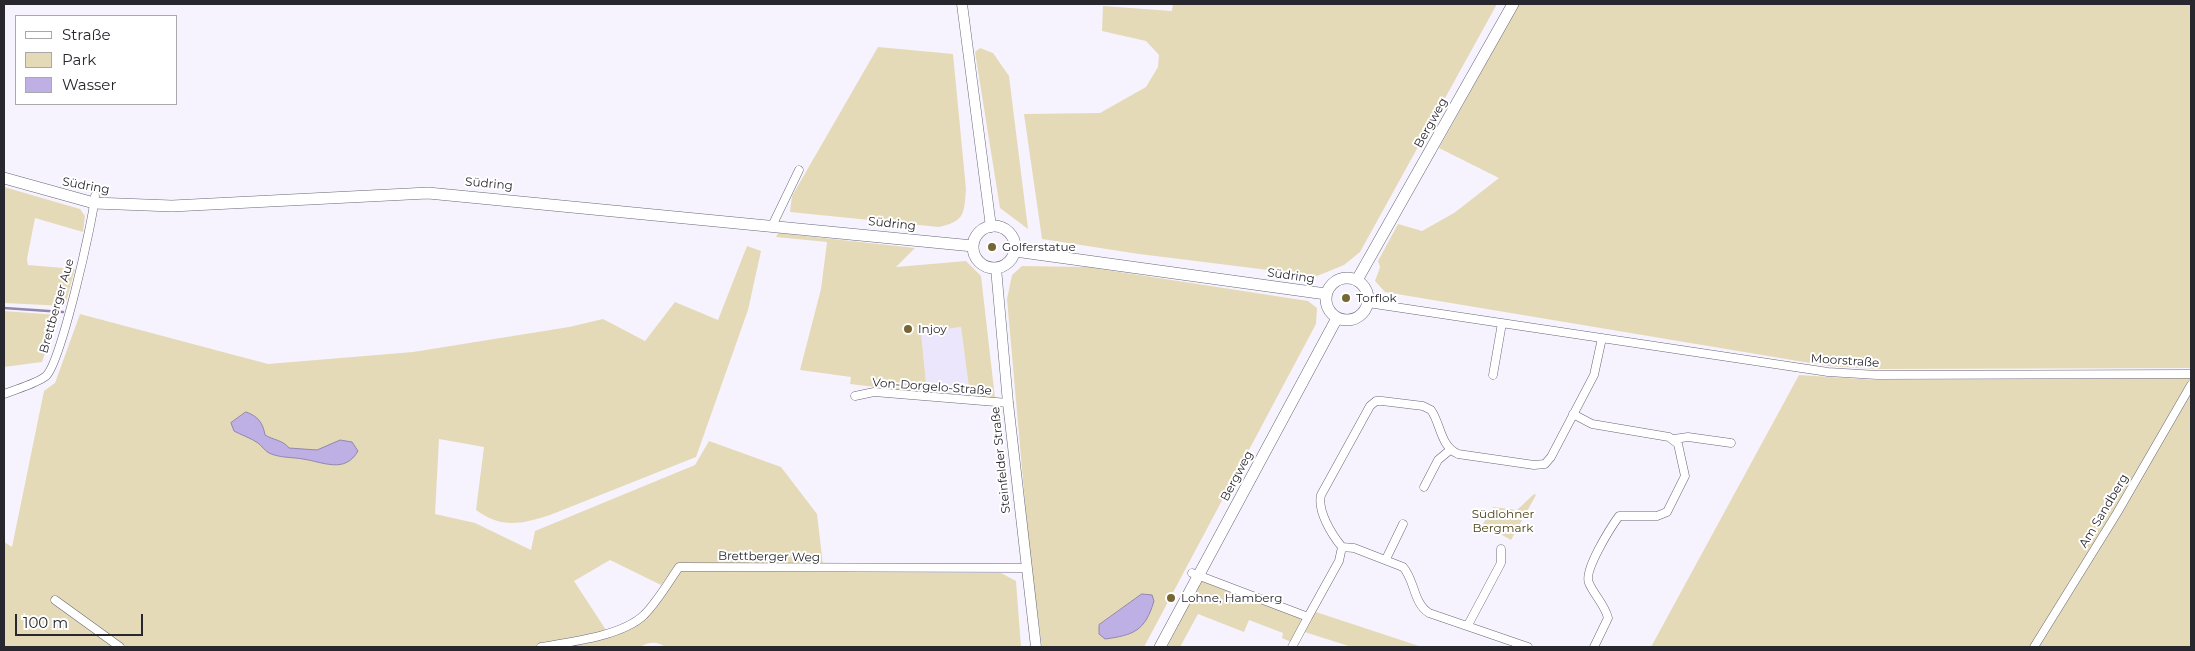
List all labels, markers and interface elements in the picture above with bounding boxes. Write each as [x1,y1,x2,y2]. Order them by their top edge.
legend [15,15,178,105]
text: Straße [62,25,111,44]
text: Park [62,50,96,69]
text: Wasser [62,75,116,94]
street label: Bergweg [1411,95,1451,151]
street label: Südring [61,175,111,197]
street label: Südring [465,175,513,193]
street label: Südring [867,214,917,234]
place label: Golferstatue [1002,240,1076,254]
marker: Golferstatue [986,241,998,253]
street label: Brettberger Aue [37,257,77,355]
street label: Südring [1266,266,1316,286]
place label: Torflok [1356,291,1397,305]
marker: Torflok [1340,292,1352,304]
place label: Injoy [918,322,947,336]
marker: Injoy [902,323,914,335]
street label: Moorstraße [1810,351,1880,371]
street label: Von-Dorgelo-Straße [872,376,992,398]
street label: Steinfelder Straße [988,406,1014,514]
street label: Bergweg [1218,448,1256,504]
street label: Am Sandberg [2076,472,2132,550]
park label: Südlohner Bergmark [1472,507,1534,535]
street label: Brettberger Weg [718,549,820,565]
place label: Lohne, Hamberg [1181,591,1282,605]
marker: Lohne, Hamberg [1165,592,1177,604]
scale bar [18,604,145,636]
text: 100 m [23,613,68,632]

